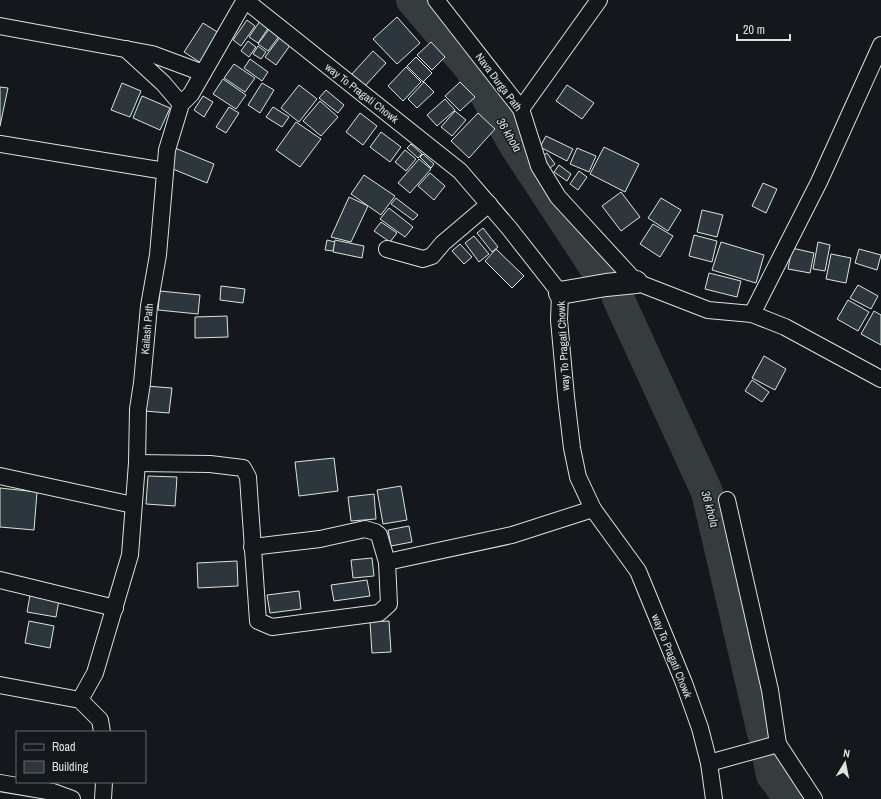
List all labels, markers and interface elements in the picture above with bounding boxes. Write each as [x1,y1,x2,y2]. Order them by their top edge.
scale bar [737,16,790,42]
text: 20 m [743,22,765,38]
street label: Nava Durga Path [473,50,525,114]
street label: way To Pragati Chowk [322,60,402,126]
water label: 36 khola [493,115,526,156]
street label: way To Pragati Chowk [554,300,572,391]
street label: Kailash Path [138,303,156,355]
water label: 36 khola [697,489,723,530]
street label: way To Pragati Chowk [649,612,695,701]
legend [16,731,146,783]
text: Road [52,739,76,755]
north arrow [825,743,865,783]
text: N [842,746,851,761]
text: Building [52,759,89,775]

